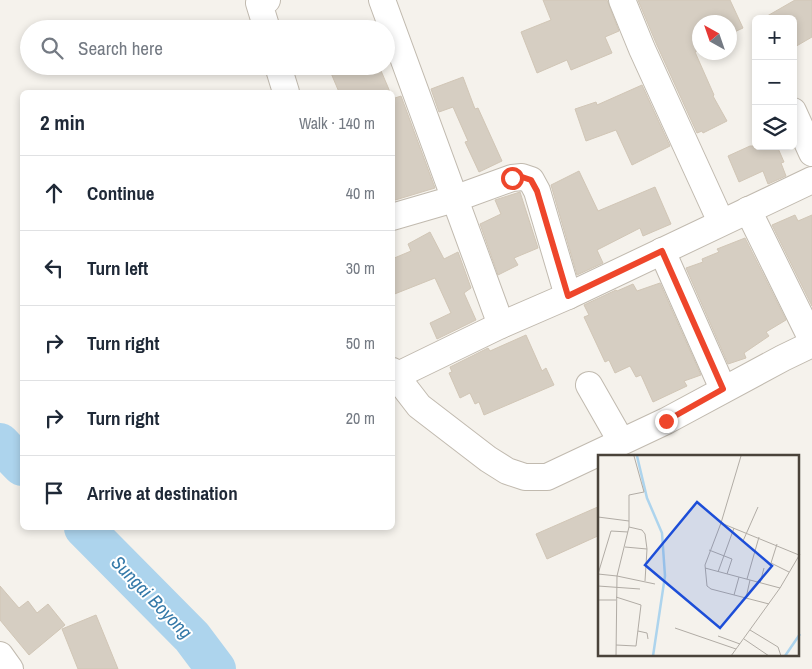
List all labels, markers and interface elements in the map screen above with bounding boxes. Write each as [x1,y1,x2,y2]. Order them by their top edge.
north arrow [692,15,737,60]
map controls [752,15,797,150]
button: + [752,15,797,60]
search box [20,20,395,75]
icon: search [38,34,66,62]
text: Search here [78,35,163,61]
button: − [752,60,797,105]
button: layers [752,105,797,150]
text: 2 min [40,108,85,137]
text: Walk · 140 m [299,112,375,134]
route start [501,167,524,190]
icon: ahead [40,179,68,207]
text: Continue [87,180,155,206]
text: 40 m [346,182,375,204]
icon: left [40,254,68,282]
text: Turn left [87,255,148,281]
text: 30 m [346,257,375,279]
icon: right [40,329,68,357]
text: Turn right [87,330,159,356]
text: 50 m [346,332,375,354]
icon: right [40,404,68,432]
text: Turn right [87,405,159,431]
text: 20 m [346,407,375,429]
route end [655,410,678,433]
inset map [598,455,800,656]
icon: arrive [40,479,68,507]
text: Arrive at destination [87,480,238,506]
water label: Sungai Boyong [106,550,199,645]

